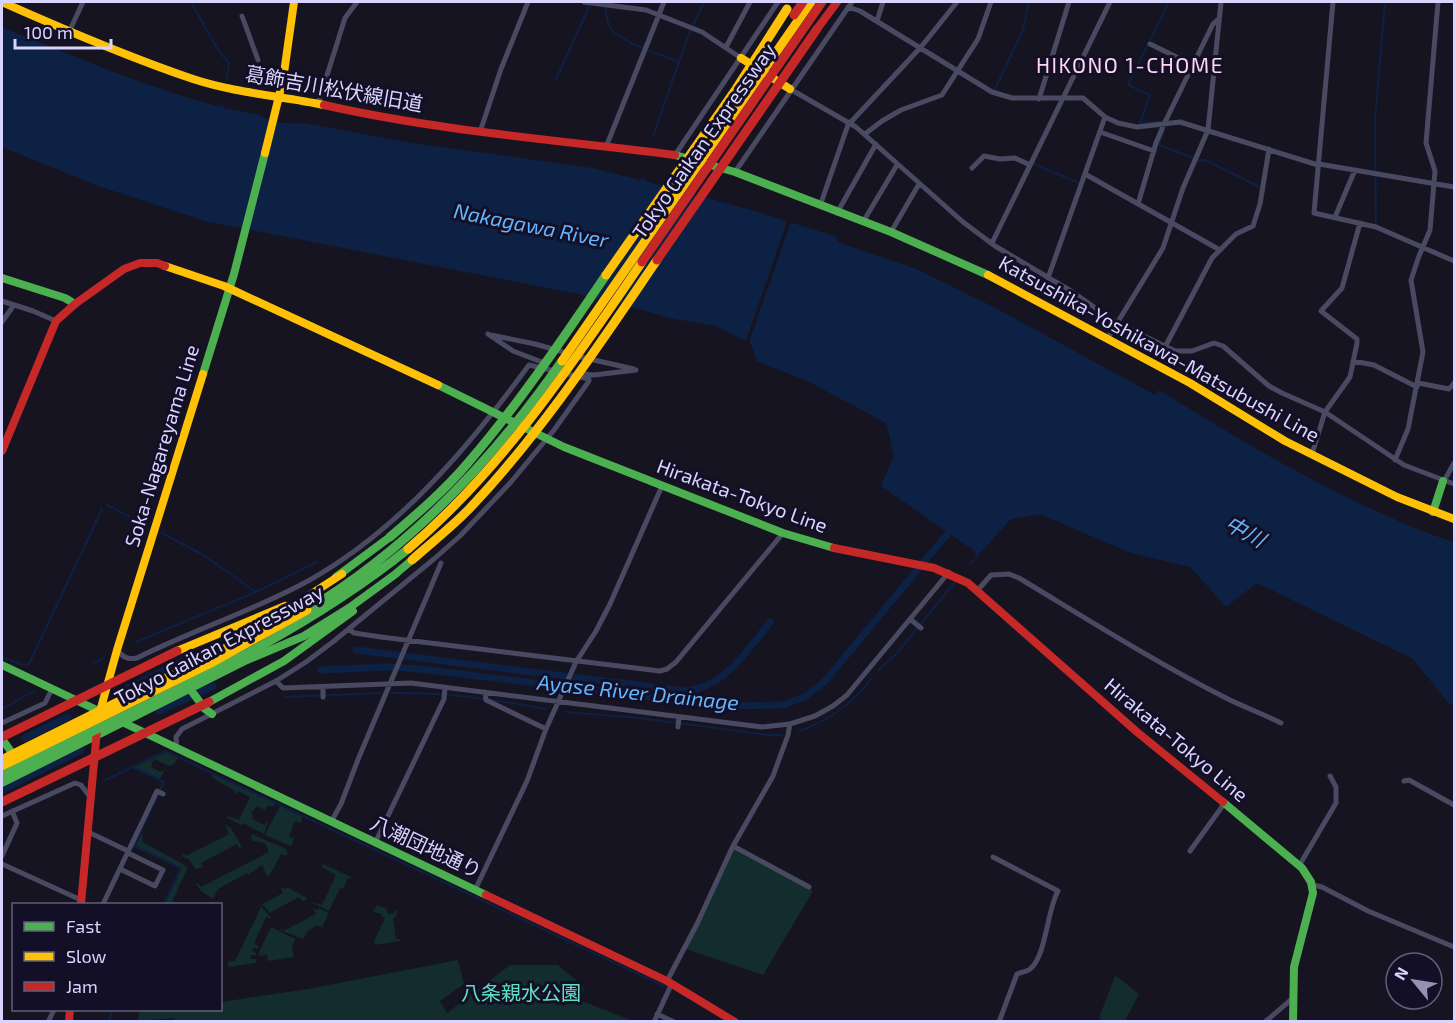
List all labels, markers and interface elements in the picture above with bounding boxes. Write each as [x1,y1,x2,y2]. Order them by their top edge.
scale bar [15,12,111,50]
text: 100 m [24,21,73,43]
street label: Tokyo Gaikan Expressway [626,38,780,243]
district label: HIKONO 1-CHOME [1036,52,1224,77]
street label: 葛飾吉川松伏線旧道 [243,61,425,115]
water label: Nakagawa River [452,197,611,252]
street label: Katsushika-Yoshikawa-Matsubushi Line [995,250,1324,447]
street label: Soka-Nagareyama Line [119,342,203,550]
street label: Hirakata-Tokyo Line [654,453,831,537]
water label: 中川 [1221,510,1272,553]
street label: Tokyo Gaikan Expressway [110,579,327,709]
water label: Ayase River Drainage [535,668,740,716]
street label: Hirakata-Tokyo Line [1100,672,1253,806]
street label: 八潮団地通り [367,810,486,882]
legend [12,903,222,1011]
text: Fast [66,915,101,937]
text: Slow [66,945,107,967]
north arrow [1384,951,1444,1011]
text: N [1389,963,1412,983]
text: Jam [66,975,98,997]
park label: 八条親水公園 [461,980,581,1004]

